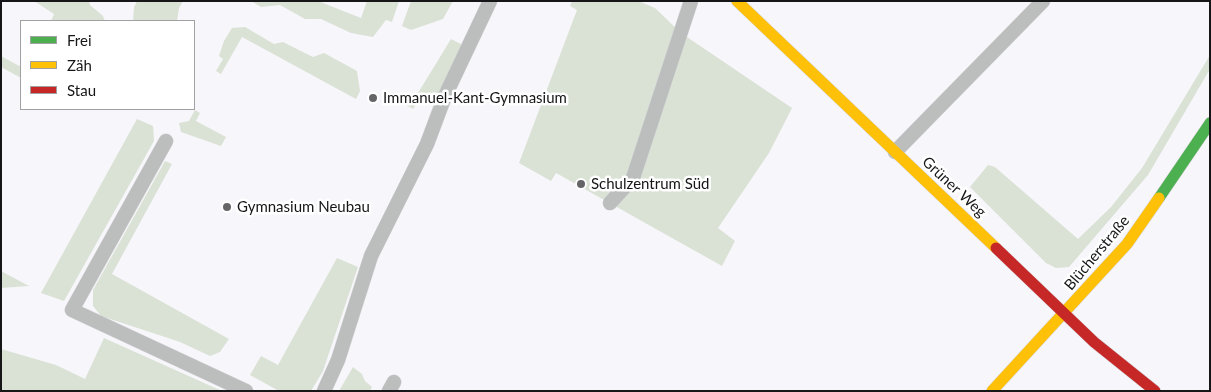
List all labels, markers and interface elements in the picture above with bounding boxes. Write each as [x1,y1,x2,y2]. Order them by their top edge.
legend [20,20,195,110]
text: Frei [67,31,92,49]
text: Zäh [67,56,92,74]
text: Stau [67,81,96,99]
place label: Immanuel-Kant-Gymnasium [383,89,567,107]
marker: Immanuel-Kant-Gymnasium [367,92,379,104]
street label: Grüner Weg [918,153,990,221]
place label: Schulzentrum Süd [591,175,709,193]
marker: Schulzentrum Süd [575,178,587,190]
place label: Gymnasium Neubau [237,198,370,216]
marker: Gymnasium Neubau [221,201,233,213]
street label: Blücherstraße [1061,212,1133,294]

